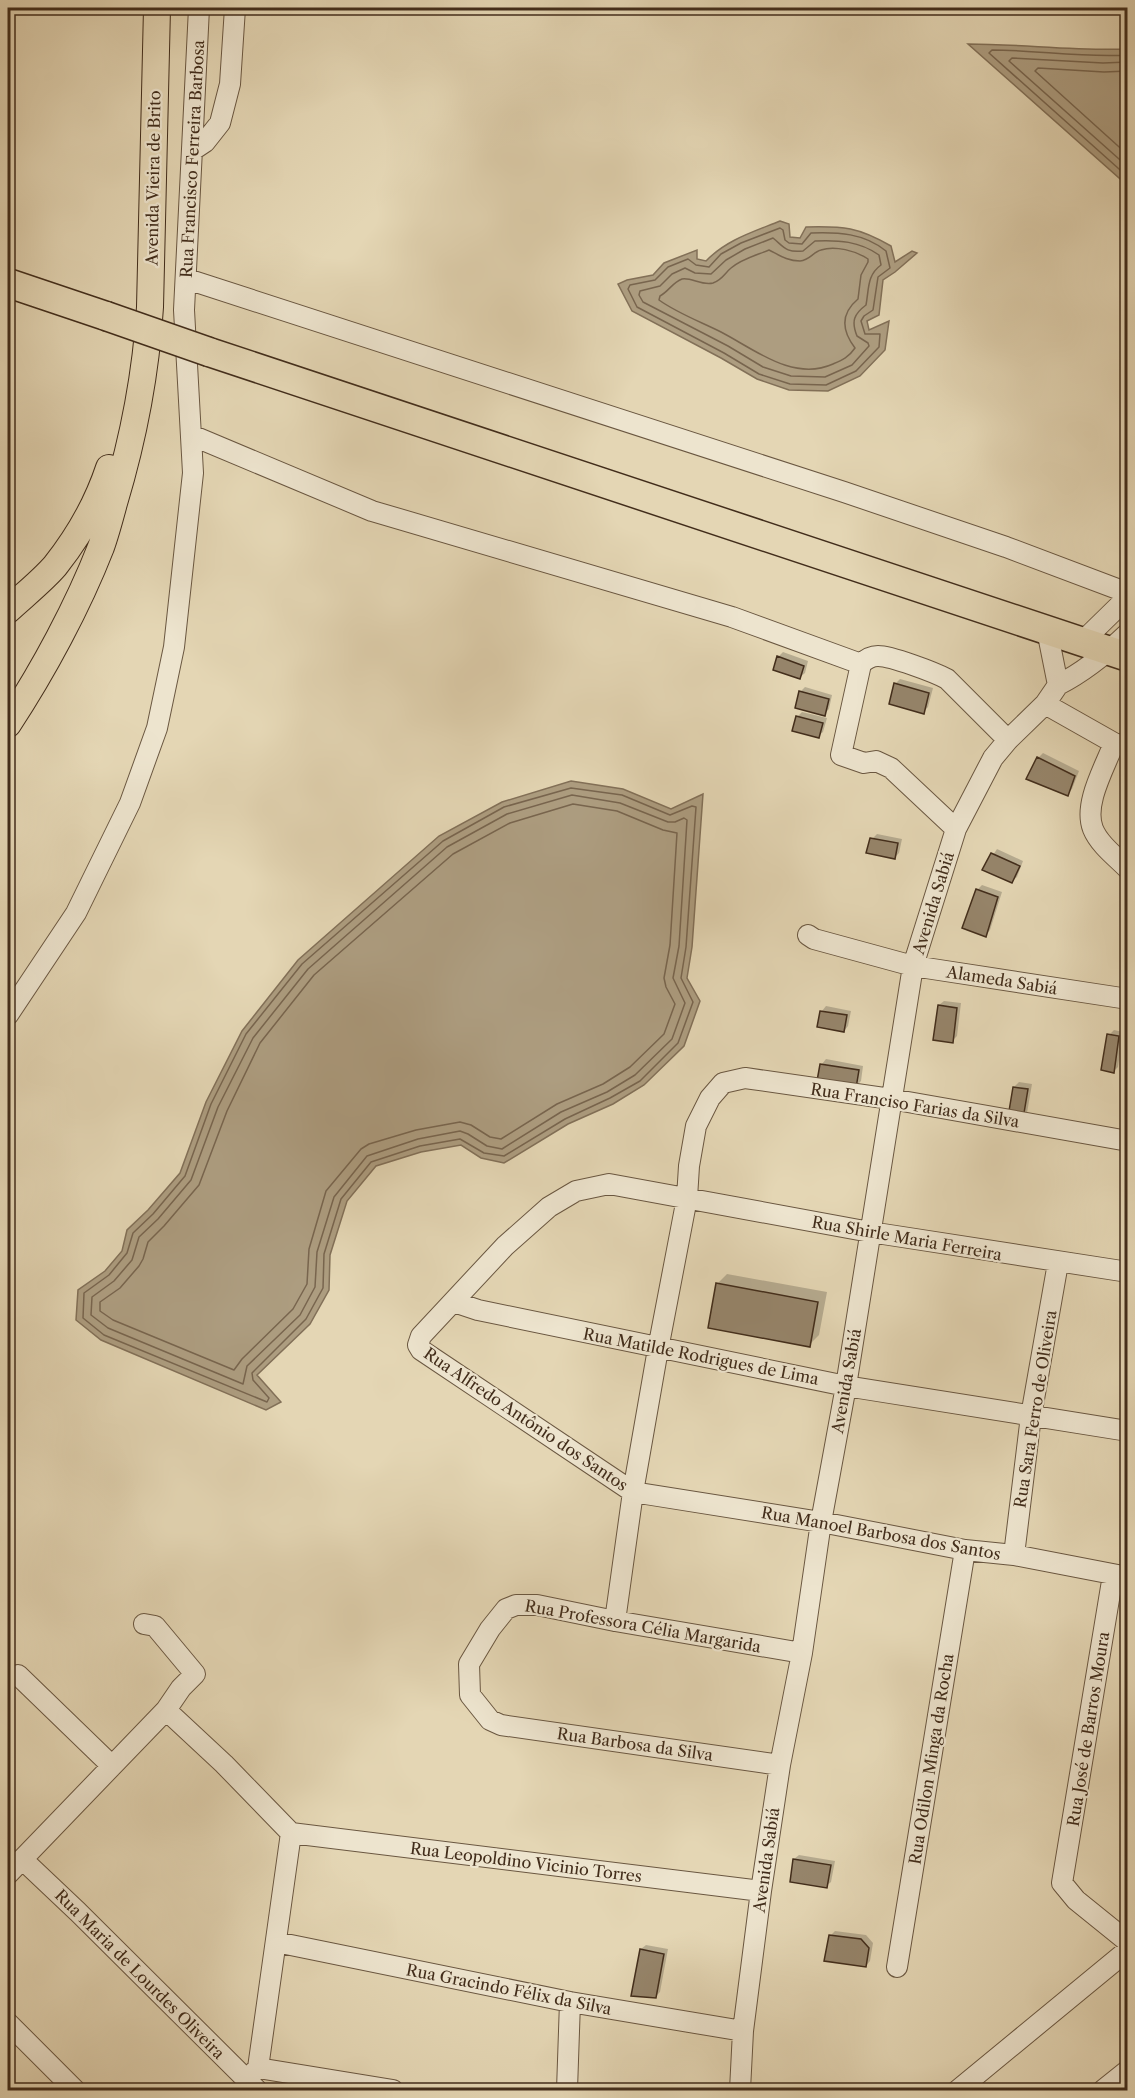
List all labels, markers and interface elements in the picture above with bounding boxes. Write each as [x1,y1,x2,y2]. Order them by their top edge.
street label: Rua Francisco Ferreira Barbosa [176,39,208,279]
street label: Avenida Vieira de Brito [141,90,165,267]
street label: Avenida Sabiá [908,849,958,958]
street label: Alameda Sabiá [944,961,1059,999]
street label: Rua Franciso Farias da Silva [809,1079,1021,1131]
street label: Rua Shirle Maria Ferreira [810,1211,1004,1265]
street label: Rua Sara Ferro de Oliveira [1009,1308,1061,1509]
street label: Rua Matilde Rodrigues de Lima [581,1323,821,1389]
street label: Avenida Sabiá [827,1326,865,1436]
street label: Rua Alfredo Antônio dos Santos [420,1343,632,1495]
street label: Rua Manoel Barbosa dos Santos [760,1502,1002,1564]
street label: Rua Professora Célia Margarida [523,1595,763,1657]
street label: Rua José de Barros Moura [1063,1630,1113,1828]
street label: Rua Odilon Minga da Rocha [904,1652,958,1866]
street label: Rua Barbosa da Silva [556,1723,715,1765]
street label: Avenida Sabiá [749,1806,783,1915]
street label: Rua Leopoldino Vicinio Torres [409,1838,643,1886]
street label: Rua Maria de Lourdes Oliveira [51,1885,229,2063]
street label: Rua Gracindo Félix da Silva [405,1959,614,2019]

